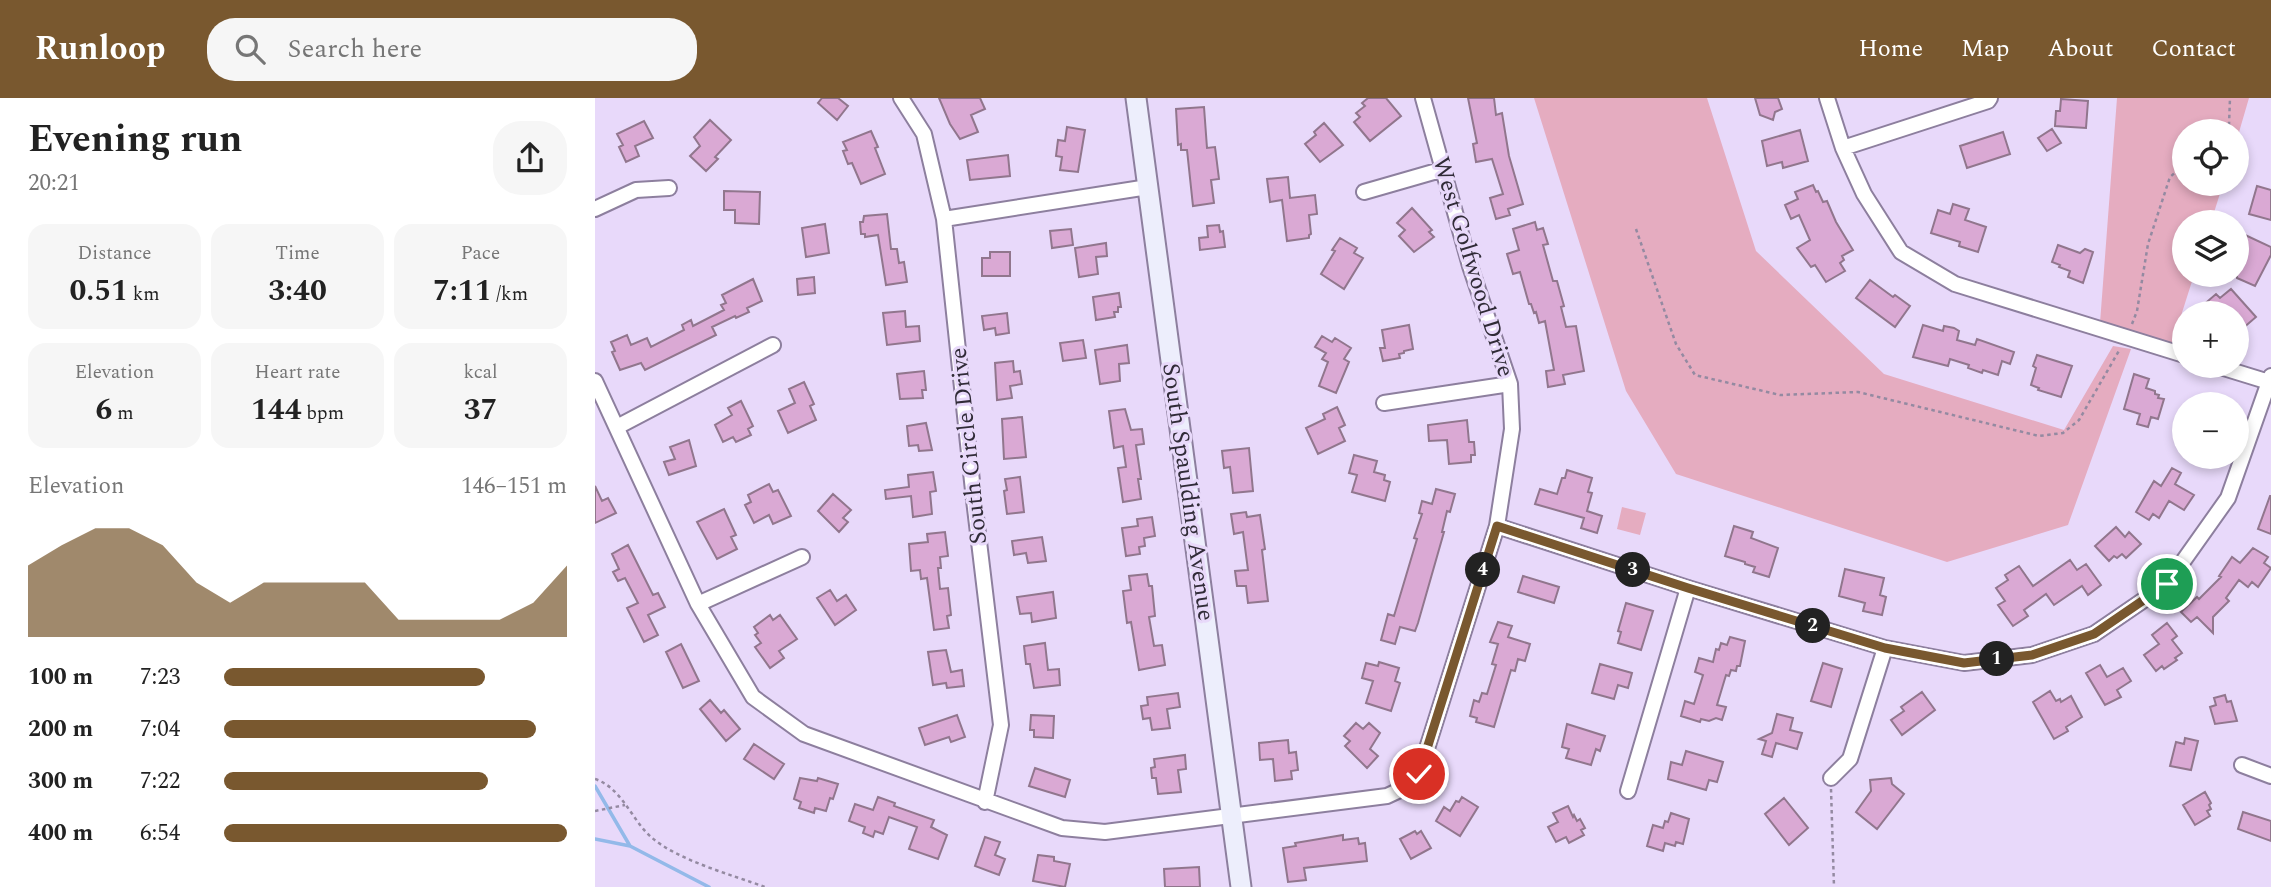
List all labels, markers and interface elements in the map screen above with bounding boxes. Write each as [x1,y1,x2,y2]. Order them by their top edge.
search box [207,18,697,81]
text: Runloop [35,24,165,74]
text: Search here [287,29,422,69]
icon: search [231,30,269,68]
text: Home [1858,31,1923,67]
text: Map [1961,31,2009,67]
text: About [2047,31,2113,67]
text: Contact [2151,31,2236,67]
text: Evening run [28,111,242,169]
map controls [2172,119,2249,469]
button: locate [2172,119,2249,196]
button: share [493,121,567,195]
street label: West Golfwood Drive [1422,153,1524,381]
text: 20:21 [28,166,80,201]
button: layers [2172,210,2249,287]
text: Distance [77,239,152,268]
text: Time [275,239,320,268]
text: Pace [461,239,500,268]
text: 0.51 [69,268,128,314]
text: 3:40 [268,268,327,314]
text: 7:11 [433,268,492,314]
text: km [128,280,160,309]
text: /km [492,280,528,309]
button: + [2172,301,2249,378]
street label: South Circle Drive [941,346,997,546]
text: Elevation [75,358,154,387]
text: Heart rate [255,358,340,387]
text: kcal [463,358,498,387]
street label: South Spaulding Avenue [1152,361,1224,623]
text: 6 [96,387,112,433]
text: 144 [251,387,301,433]
text: 37 [464,387,497,433]
button: − [2172,392,2249,469]
text: m [112,399,133,428]
text: bpm [301,399,344,428]
text: Elevation [28,469,124,504]
text: 146–151 m [461,469,567,504]
pin: 4 [1465,552,1501,588]
pin: 3 [1615,552,1651,588]
pin [2137,554,2197,614]
text: 4 [1477,555,1488,584]
text: 3 [1627,555,1638,584]
icon: arrive [2148,565,2186,603]
pin: 2 [1795,608,1831,644]
text: 2 [1807,611,1818,640]
pin: 1 [1979,642,2015,676]
text: 1 [1991,644,2002,673]
text: 100 m [28,660,93,695]
text: 7:23 [140,660,180,695]
text: 200 m [28,712,93,747]
text: 7:04 [140,712,180,747]
pin [1389,744,1449,804]
icon: check [1400,755,1438,793]
text: 300 m [28,764,93,799]
text: 7:22 [140,764,180,799]
text: 400 m [28,816,93,851]
text: 6:54 [140,816,180,851]

